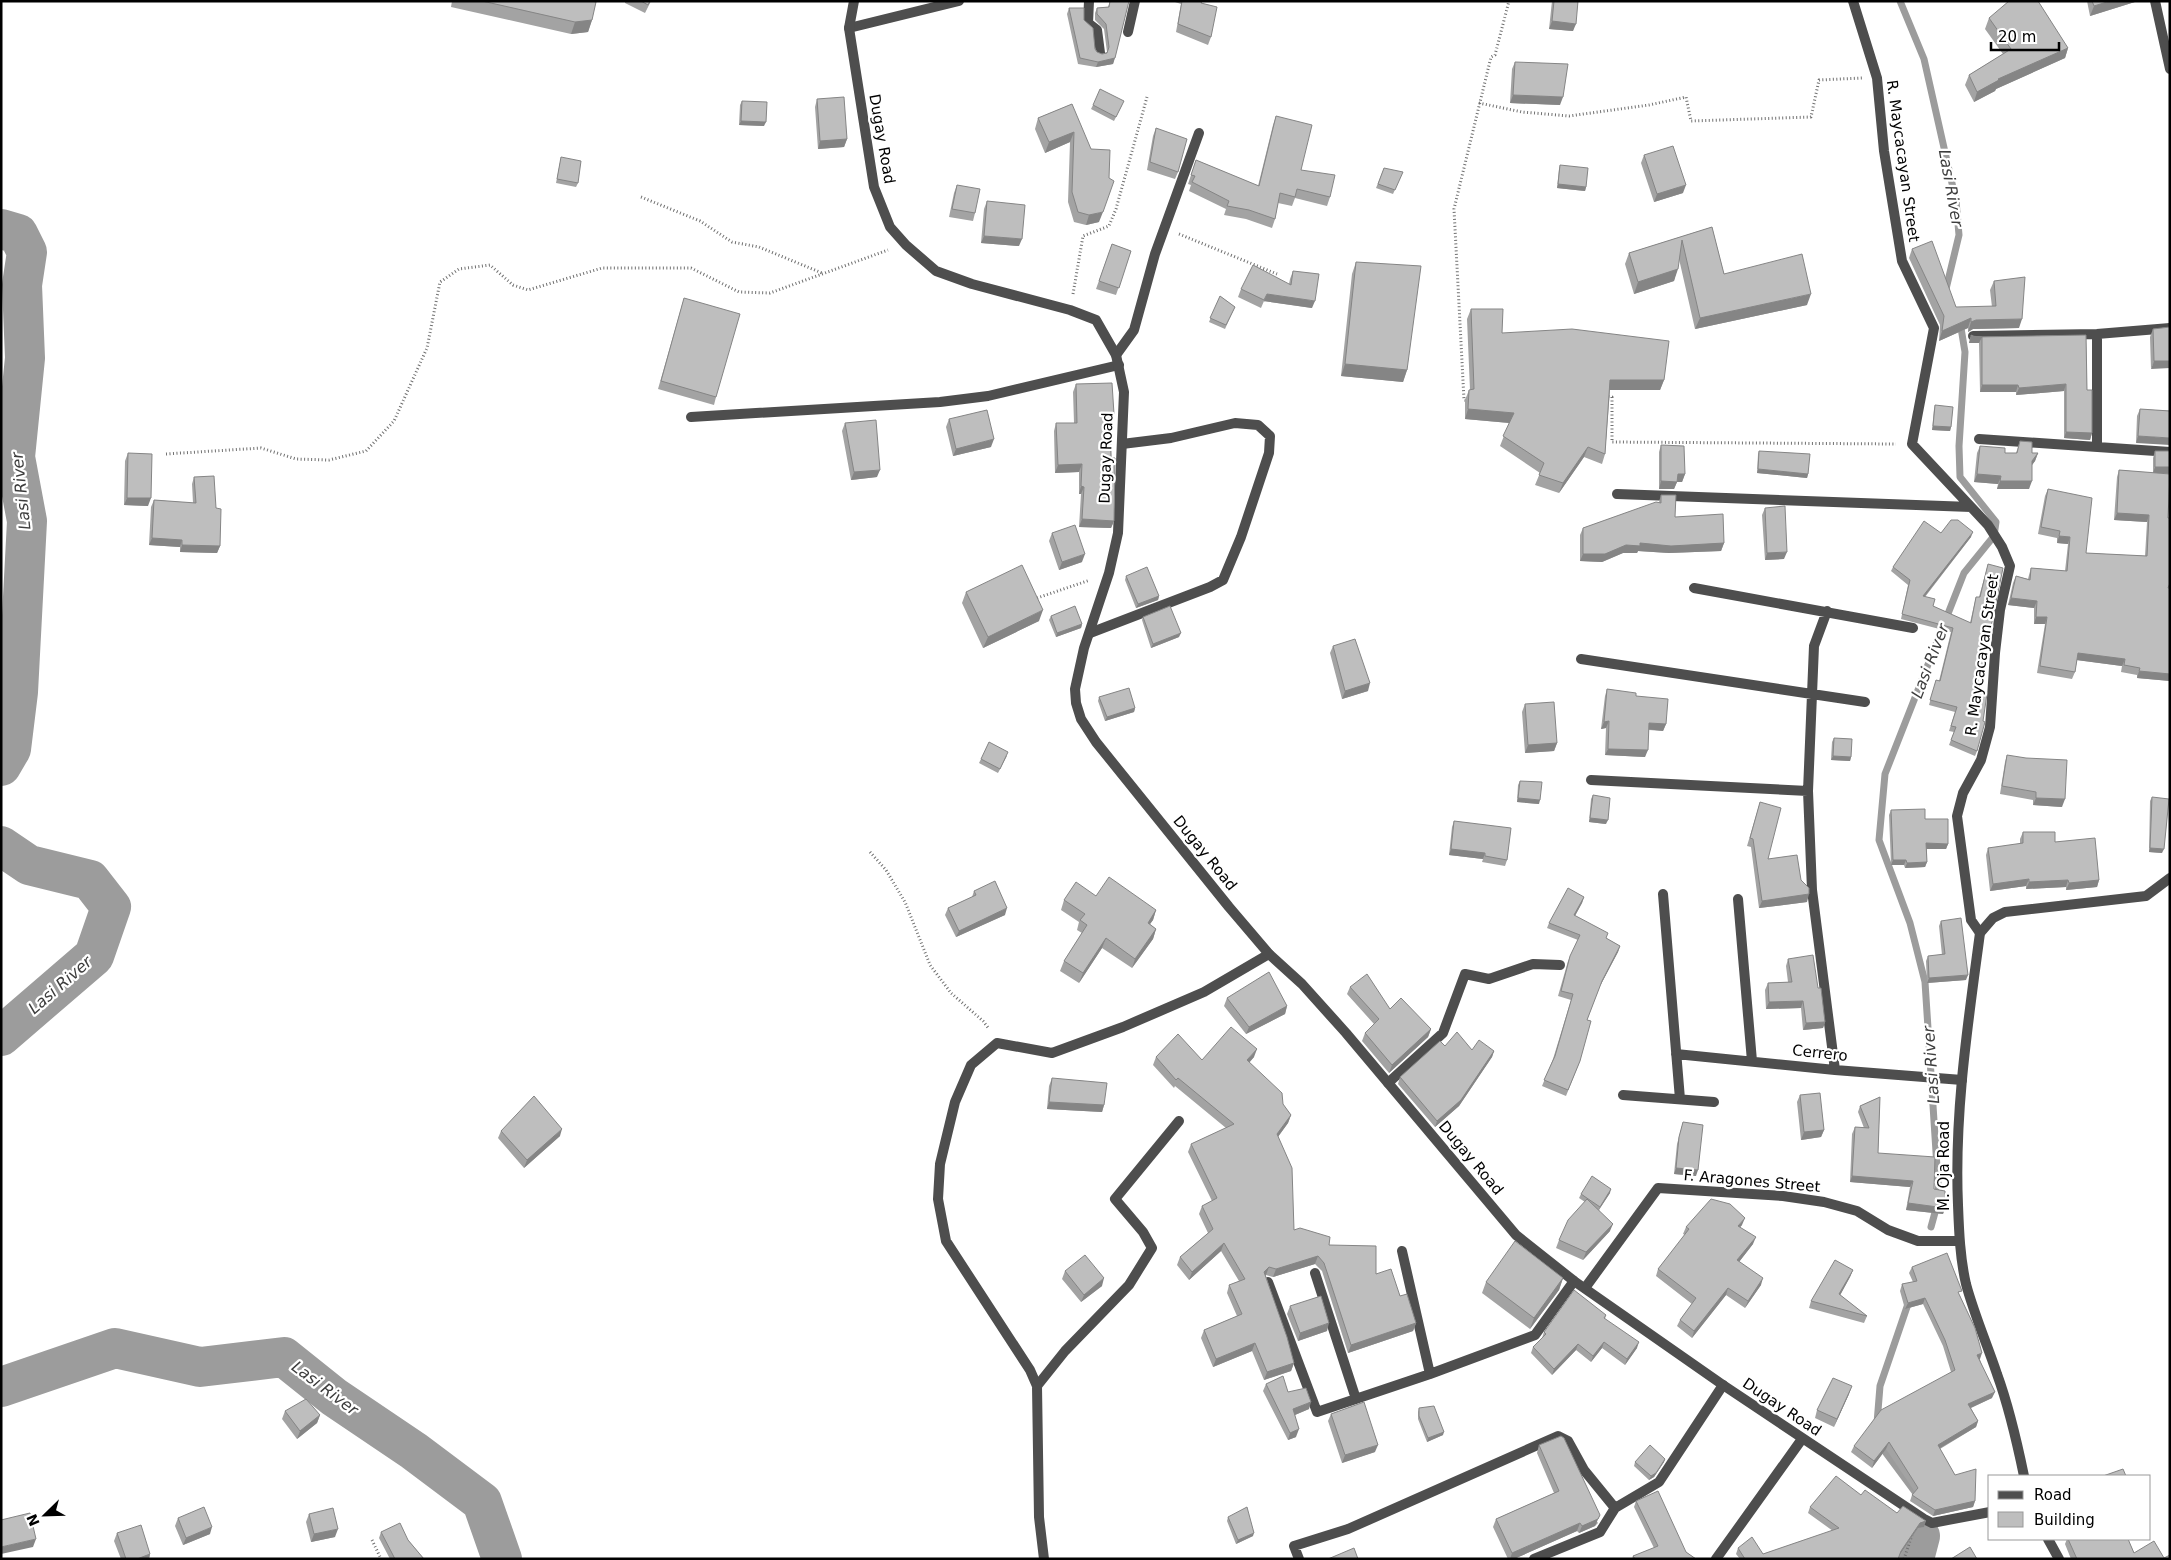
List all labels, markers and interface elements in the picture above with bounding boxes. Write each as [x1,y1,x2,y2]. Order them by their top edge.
scale bar [1991,20,2058,52]
text: 20 m [1998,28,2036,46]
street label: R. Maycacayan Street [1883,79,1923,243]
street label: Dugay Road [865,93,899,185]
water label: Lasi River [1935,148,1967,229]
street label: Dugay Road [1095,412,1117,504]
water label: Lasi River [7,450,35,531]
street label: R. Maycacayan Street [1962,573,2002,737]
water label: Lasi River [1907,620,1953,701]
street label: Dugay Road [1169,812,1241,894]
water label: Lasi River [24,951,97,1018]
water label: Lasi River [1919,1024,1943,1105]
street label: Cerrero [1791,1041,1849,1065]
street label: Dugay Road [1435,1117,1507,1199]
street label: M. Oja Road [1935,1121,1953,1211]
street label: F. Aragones Street [1683,1166,1821,1196]
water label: Lasi River [288,1357,363,1420]
street label: Dugay Road [1739,1374,1825,1440]
legend [1988,1475,2151,1540]
text: Road [2034,1486,2072,1504]
north arrow [20,1490,70,1540]
text: Building [2034,1511,2095,1529]
text: N [23,1512,43,1529]

